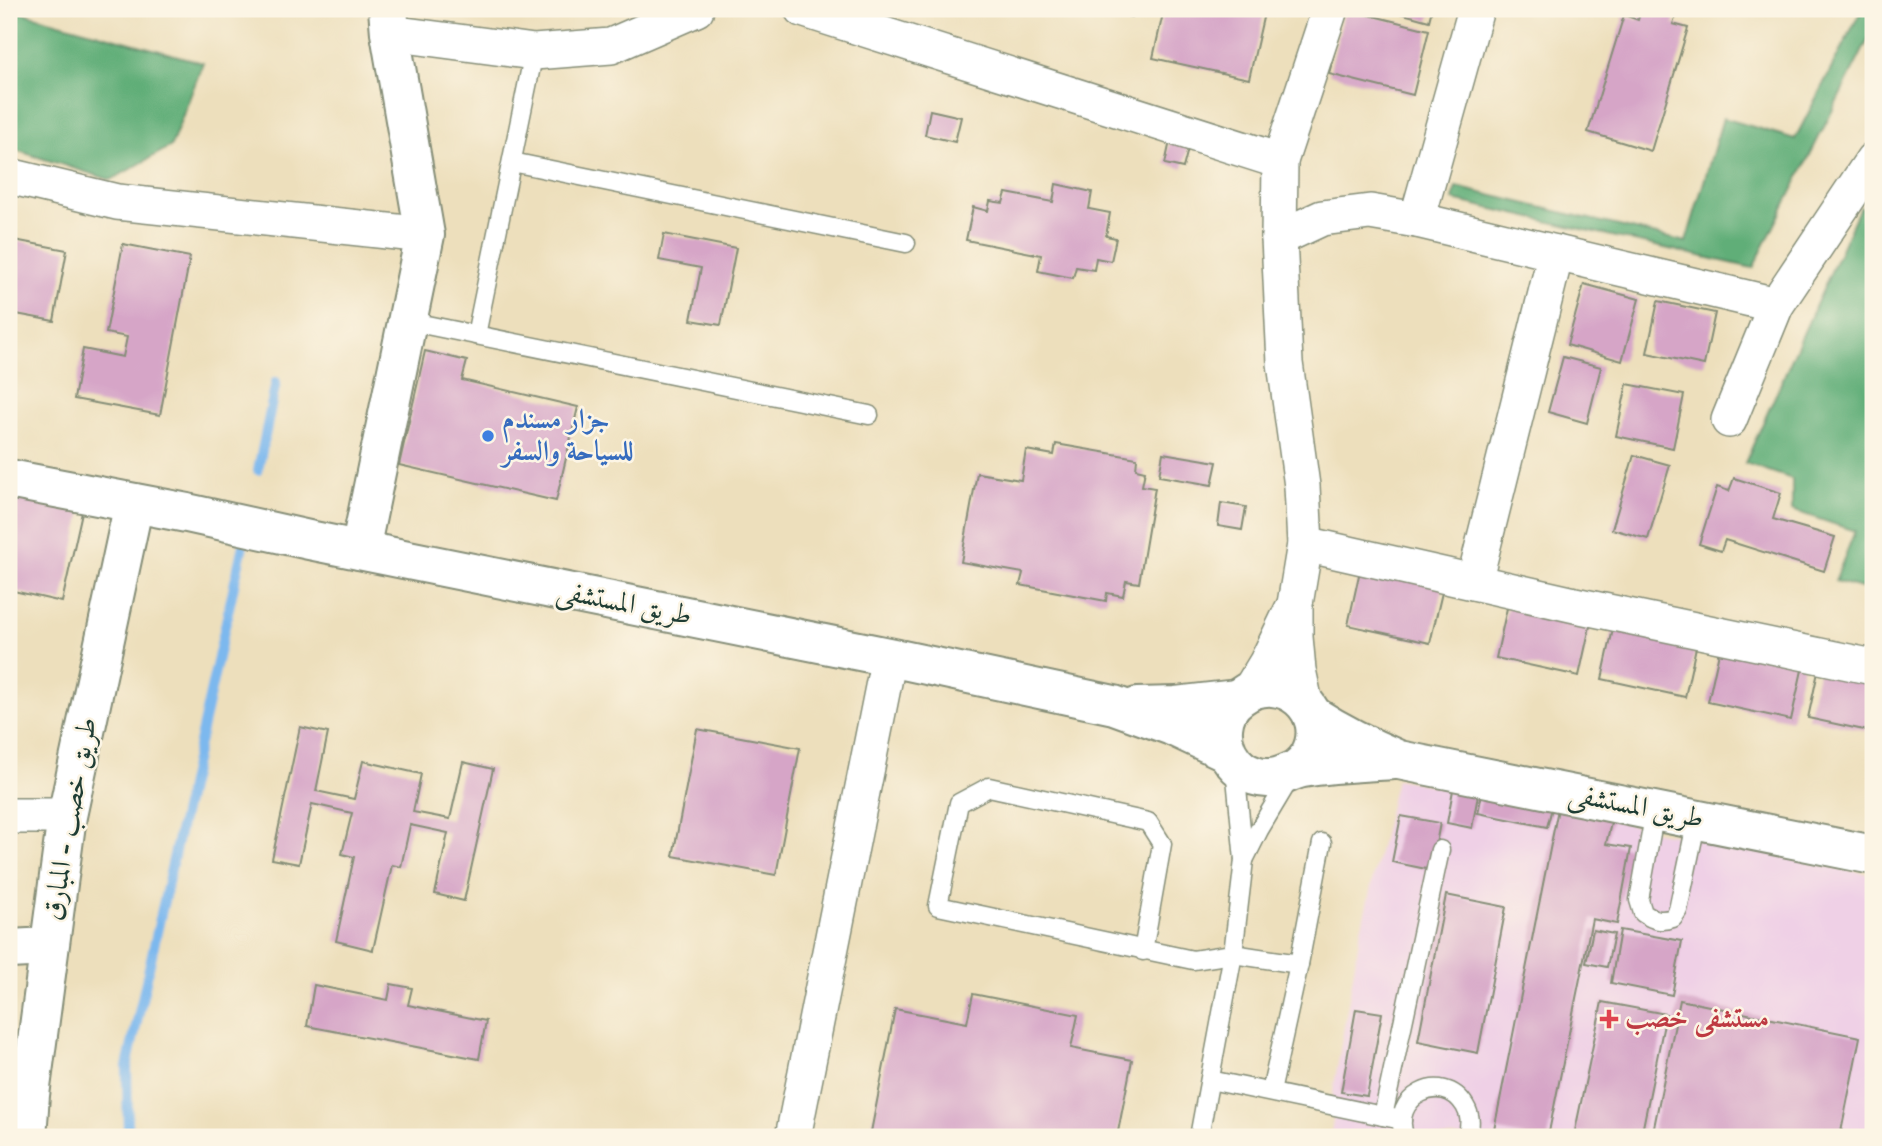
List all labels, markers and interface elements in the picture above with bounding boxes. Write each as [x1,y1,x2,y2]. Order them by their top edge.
place label: جزار مسندم للسياحة والسفر [499,403,634,470]
marker: جزار مسندم للسياحة والسفر [480,428,496,444]
street label: طريق المستشفى [553,574,695,635]
street label: طريق خصب - المبارق [36,715,106,923]
street label: طريق المستشفى [1565,777,1707,838]
place label: مستشفى خصب [1625,1002,1769,1038]
marker: مستشفى خصب [1599,1009,1619,1029]

